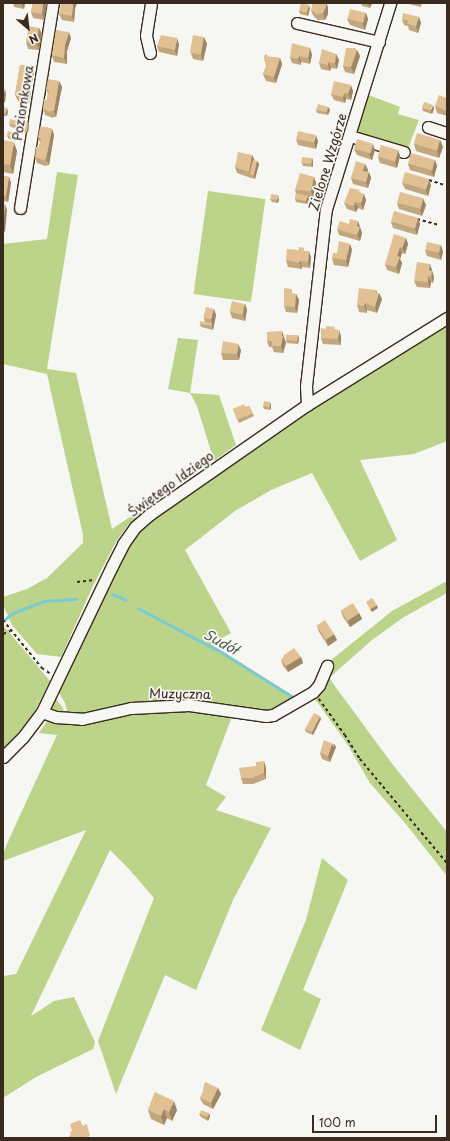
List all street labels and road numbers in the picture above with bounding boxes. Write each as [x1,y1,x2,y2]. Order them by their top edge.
street label: Poziomkowa [9,64,37,142]
street label: Zielone Wzgórze [306,111,350,213]
street label: Świętego Idziego [125,448,217,520]
street label: Muzyczna [149,686,211,702]

